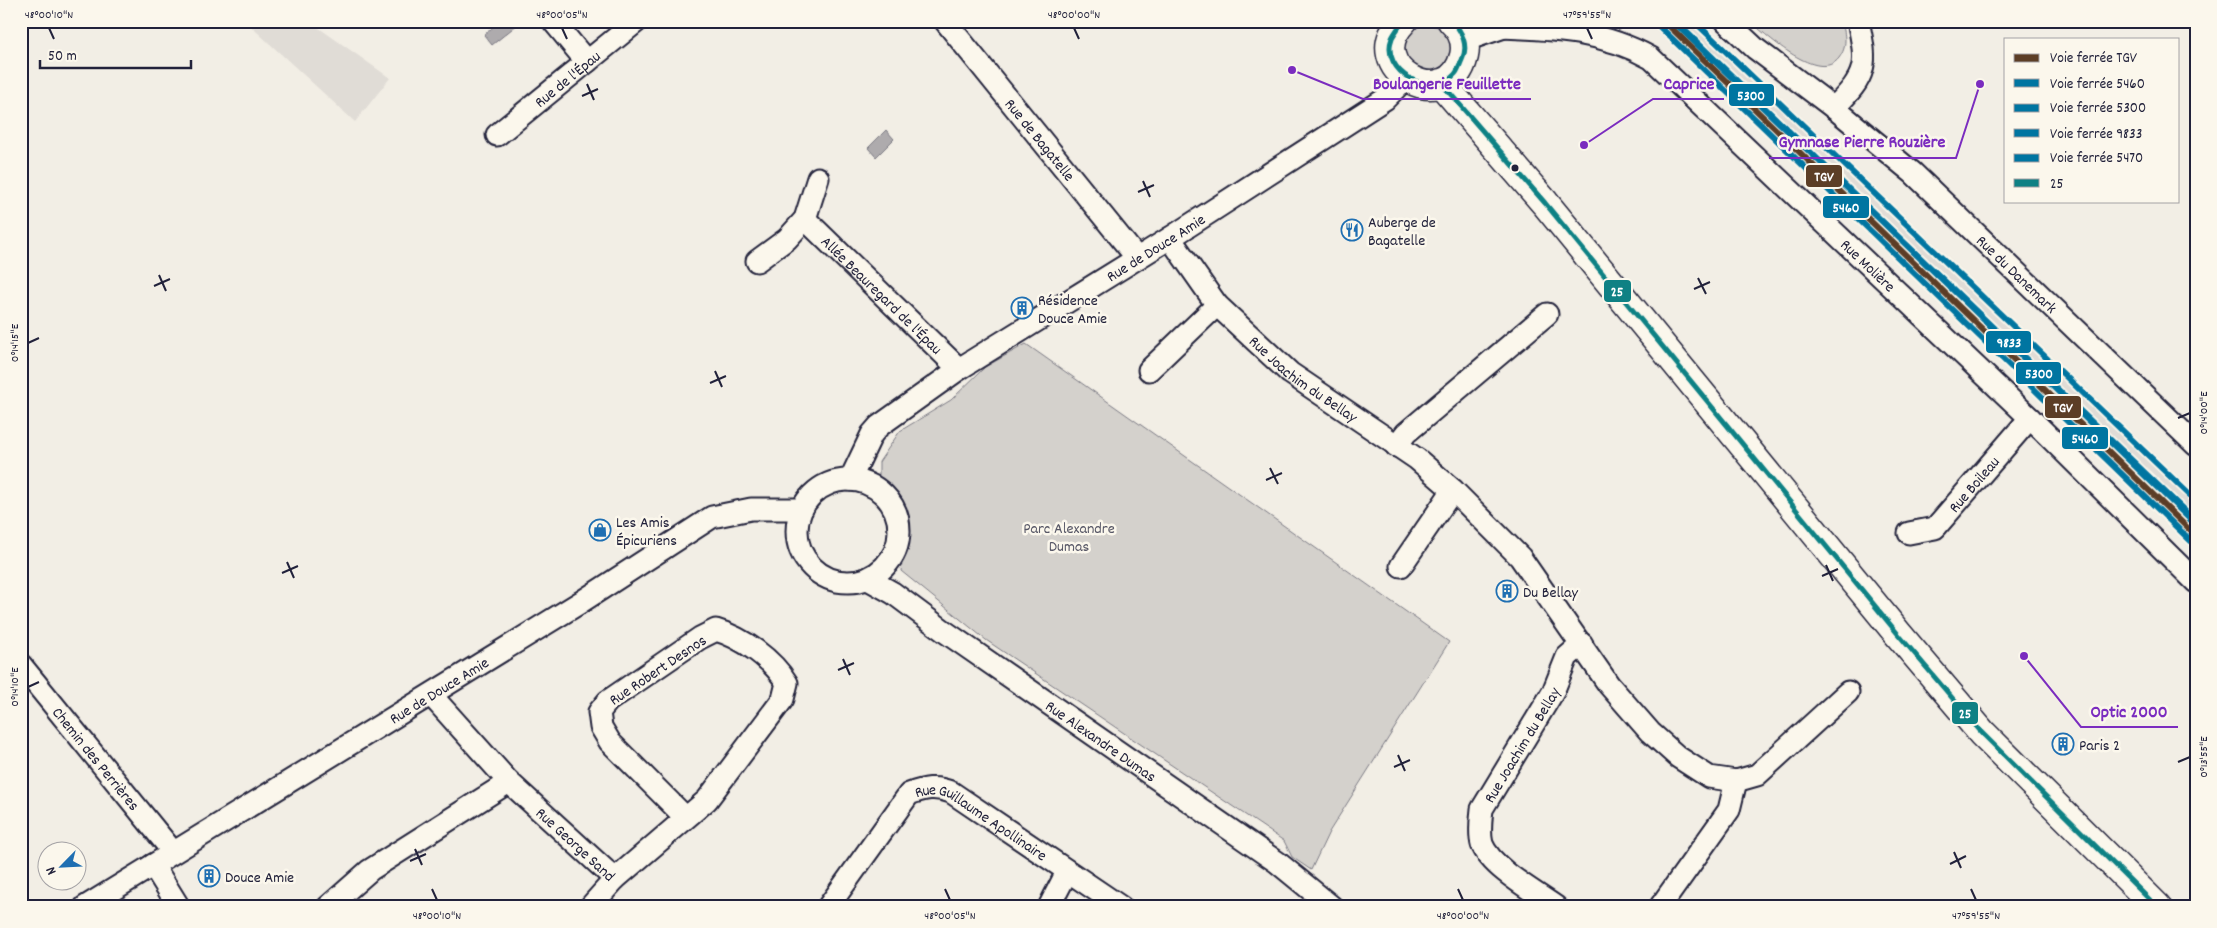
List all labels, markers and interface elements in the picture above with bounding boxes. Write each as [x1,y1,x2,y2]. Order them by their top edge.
text: 48°00'10"N [25,7,73,24]
text: 48°00'05"N [536,7,588,24]
text: 48°00'00"N [1048,7,1100,24]
text: 47°59'55"N [1563,7,1611,24]
scale bar [40,38,191,70]
legend [2004,38,2180,202]
text: 50 m [48,46,77,68]
street label: Rue de l'Épau [530,46,607,114]
text: Voie ferrée TGV [2050,48,2138,70]
callout: Boulangerie Feuillette [1363,66,1531,99]
callout: Caprice [1653,66,1724,99]
text: Boulangerie Feuillette [1373,73,1521,98]
text: Caprice [1664,73,1714,98]
text: Voie ferrée 5460 [2050,74,2145,96]
line badge: 5300 [1728,83,1775,107]
text: 5300 [1737,87,1765,107]
street label: Rue de Bagatelle [998,94,1079,187]
text: Voie ferrée 5300 [2050,98,2146,120]
text: Voie ferrée 9833 [2050,124,2142,146]
callout: Gymnase Pierre Rouzière [1769,125,1956,158]
text: Gymnase Pierre Rouzière [1779,131,1946,156]
text: Voie ferrée 5470 [2050,148,2143,170]
unlabelled marker [1510,163,1520,173]
line badge: TGV [1805,164,1843,188]
text: TGV [1814,168,1834,188]
text: 25 [2050,174,2064,196]
line badge: 5460 [1822,195,1870,219]
text: 5460 [1833,199,1859,219]
street label: Rue de Douce Amie [1103,209,1211,289]
place label: Auberge de Bagatelle [1368,212,1436,253]
restaurant icon: Auberge de Bagatelle [1340,218,1364,242]
street label: Allée Beauregard de l'Épau [815,231,947,361]
street label: Rue du Danemark [1970,231,2061,320]
street label: Rue Molière [1834,235,1900,299]
line badge: 25 [1603,279,1632,303]
text: 25 [1611,283,1624,303]
place label: Résidence Douce Amie [1038,290,1107,331]
building icon: Résidence Douce Amie [1010,296,1034,320]
text: 0°14'15"E [7,323,24,362]
line badge: 9833 [1985,330,2032,354]
street label: Rue Joachim du Bellay [1243,331,1362,430]
text: 9833 [1997,334,2021,354]
line badge: 5300 [2015,361,2062,385]
text: 5300 [2025,365,2053,385]
text: 0°14'00"E [2196,391,2213,435]
line badge: TGV [2044,395,2082,419]
text: TGV [2053,399,2073,419]
line badge: 5460 [2061,426,2109,450]
text: 5460 [2072,430,2098,450]
street label: Rue Boileau [1944,452,2006,519]
place label: Les Amis Épicuriens [616,512,677,553]
shop icon: Les Amis Épicuriens [588,518,612,542]
park label: Parc Alexandre Dumas [1023,518,1115,559]
building icon: Du Bellay [1495,579,1519,603]
place label: Du Bellay [1523,582,1579,605]
street label: Rue Robert Desnos [605,630,712,712]
street label: Rue de Douce Amie [386,652,494,731]
text: 0°14'10"E [7,667,24,707]
street label: Rue Joachim du Bellay [1479,684,1568,808]
callout: Optic 2000 [2081,694,2178,727]
street label: Rue Alexandre Dumas [1040,696,1160,789]
line badge: 25 [1951,701,1979,725]
text: Optic 2000 [2090,701,2168,726]
street label: Chemin des Perrières [45,703,144,817]
text: 25 [1959,705,1972,725]
building icon: Paris 2 [2051,732,2075,756]
place label: Paris 2 [2079,735,2120,758]
text: 0°13'55"E [2196,736,2213,778]
street label: Rue Guillaume Apollinaire [912,779,1051,868]
street label: Rue George Sand [530,803,620,888]
north arrow [38,840,88,890]
text: N [41,863,62,878]
building icon: Douce Amie [197,864,221,888]
place label: Douce Amie [225,867,294,890]
text: 48°00'10"N [413,908,461,925]
text: 48°00'05"N [924,908,976,925]
text: 48°00'00"N [1437,908,1489,925]
text: 47°59'55"N [1952,908,2000,925]

